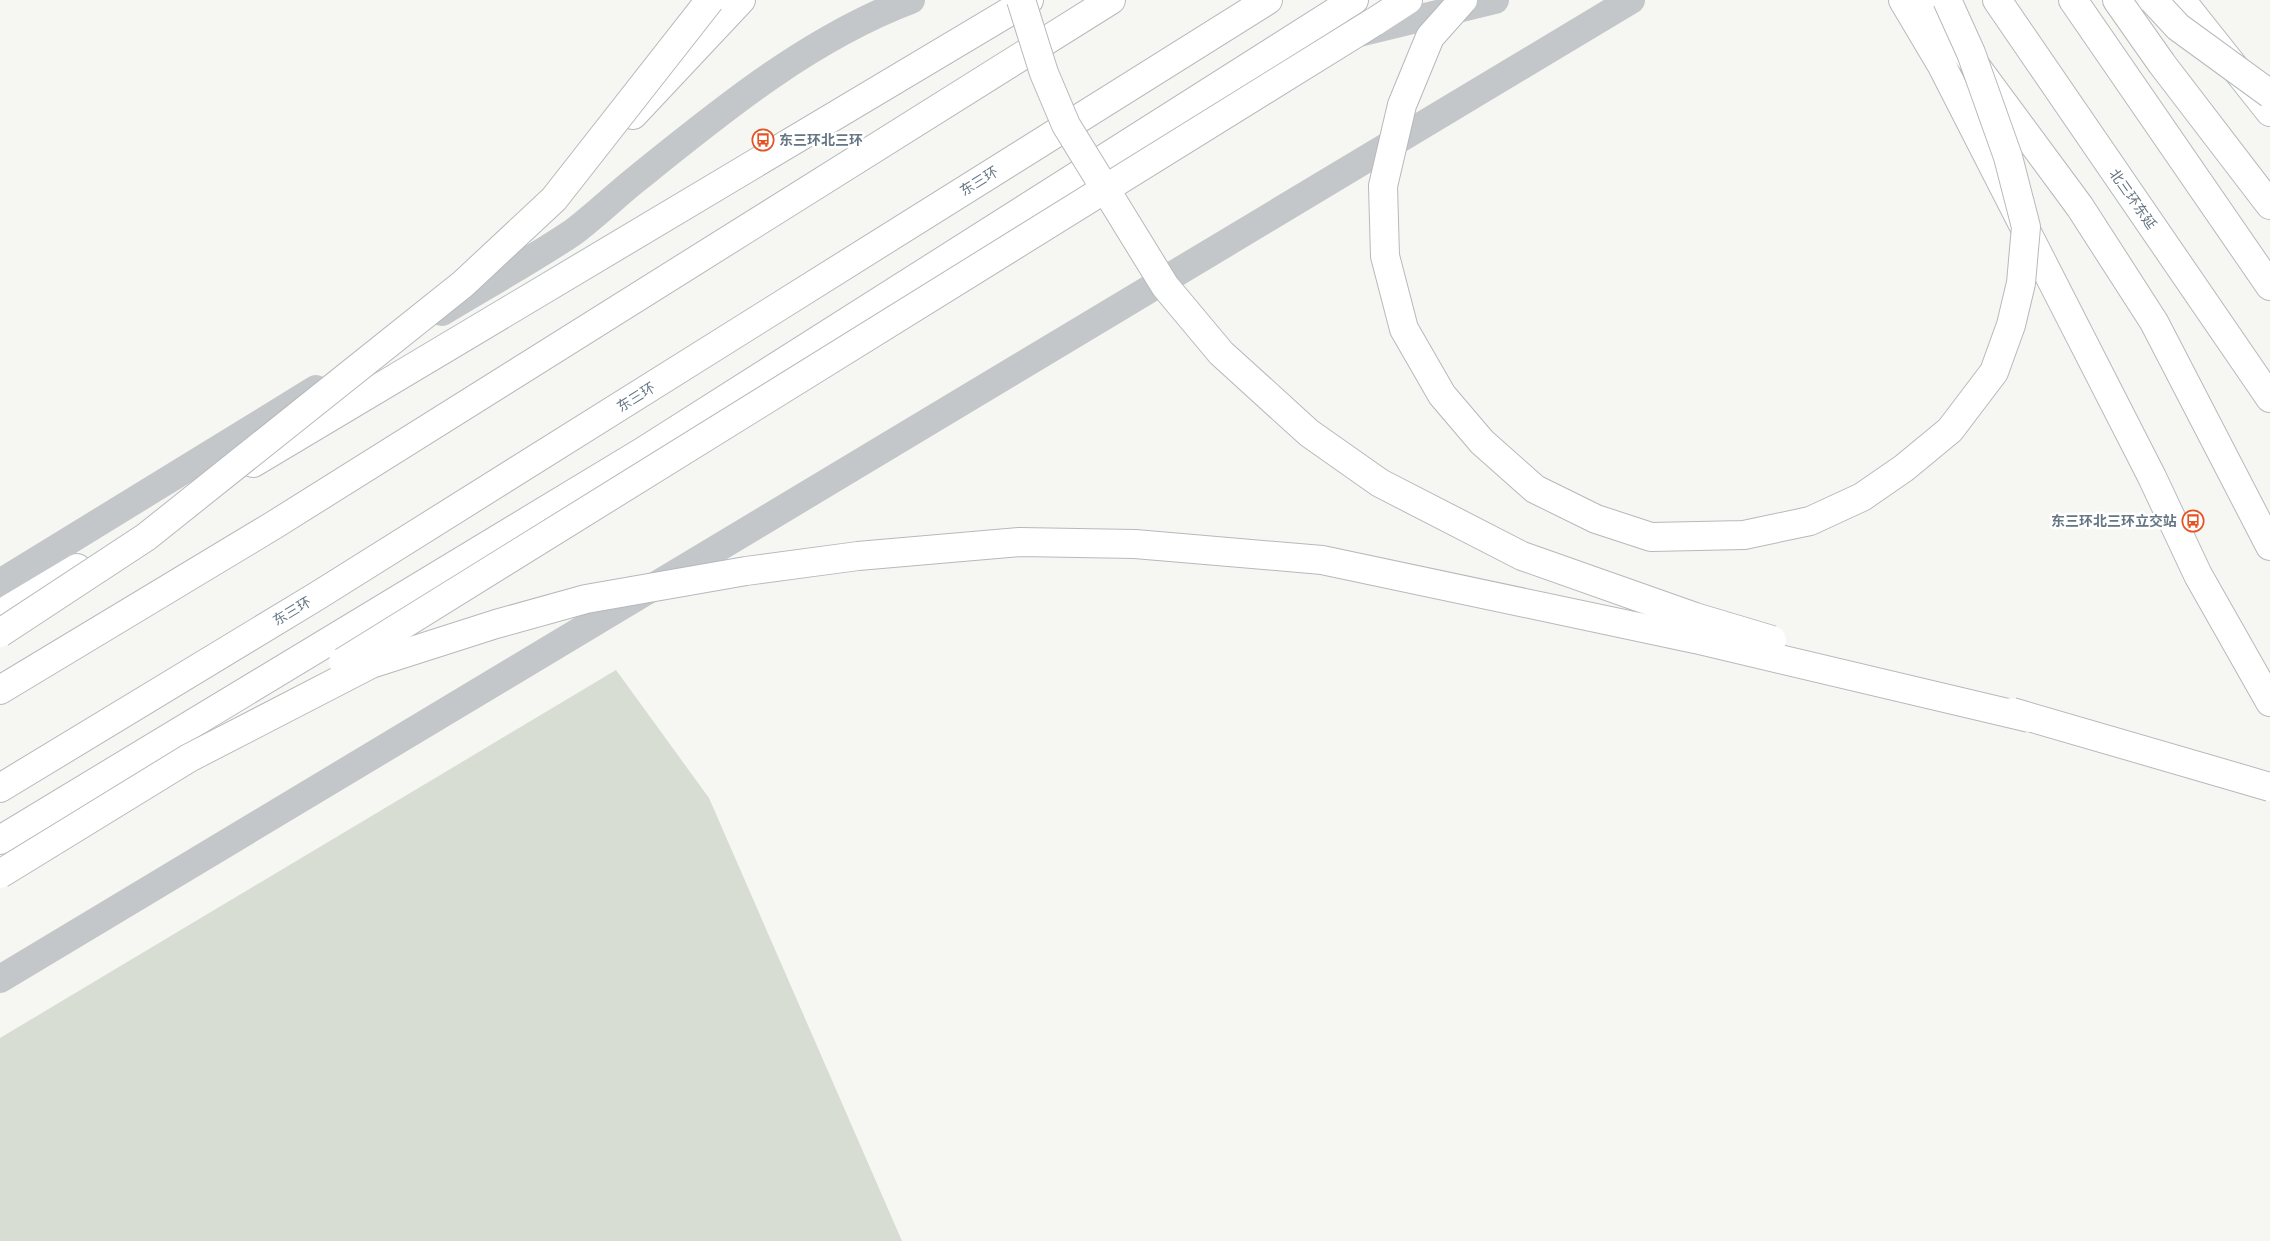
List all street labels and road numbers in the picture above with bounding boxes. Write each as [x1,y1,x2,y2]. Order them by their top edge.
street label: 东三环 [957,164,1001,199]
street label: 北三环东延 [2106,166,2160,232]
street label: 东三环 [614,380,658,415]
street label: 东三环 [270,594,314,629]

